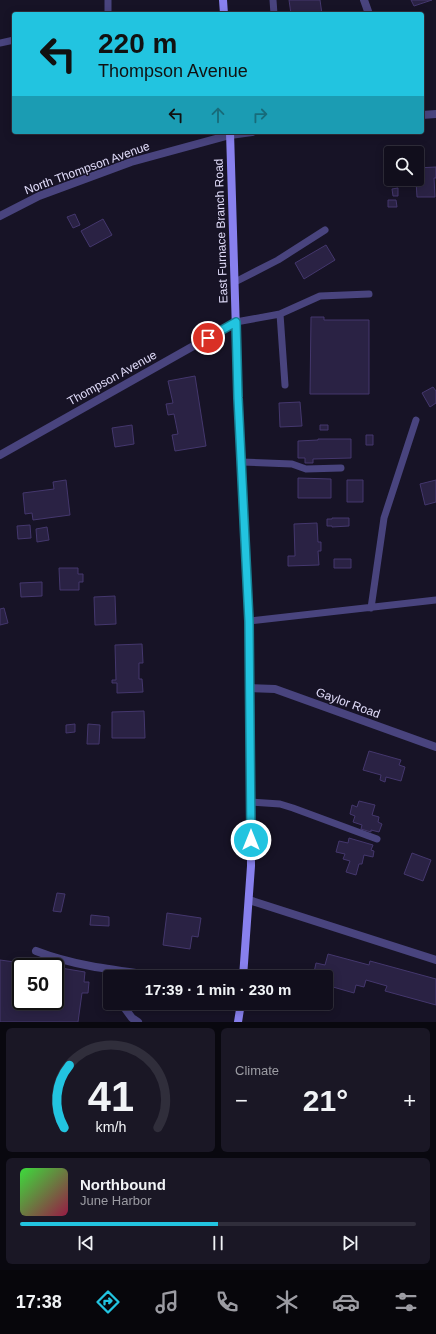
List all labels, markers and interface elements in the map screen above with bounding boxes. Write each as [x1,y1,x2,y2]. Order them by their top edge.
icon: left [32,28,84,80]
text: 220 m [98,28,177,59]
text: Thompson Avenue [98,61,248,81]
icon: left [165,104,187,126]
icon: ahead [207,104,229,126]
icon: right [249,104,271,126]
street label: North Thompson Avenue [22,139,152,197]
map controls [384,146,424,186]
button: search [384,146,424,186]
street label: East Furnace Branch Road [211,158,231,304]
pin [191,321,225,355]
icon: arrive [197,327,219,349]
street label: Thompson Avenue [65,348,159,408]
street label: Gaylor Road [314,685,382,721]
position arrow [230,819,272,861]
speed limit sign: 50 [12,958,64,1010]
text: 17:39 · 1 min · 230 m [145,981,291,998]
text: Climate [235,1063,279,1078]
text: 41 [87,1073,134,1120]
text: 21° [303,1084,348,1117]
text: − [235,1088,248,1113]
text: + [403,1088,416,1113]
text: km/h [95,1119,126,1135]
text: Northbound [80,1176,166,1193]
text: June Harbor [80,1193,152,1208]
icon: previous [75,1232,97,1254]
icon: pause [207,1232,229,1254]
icon: next [339,1232,361,1254]
icon: directions [94,1288,122,1316]
icon: music [153,1288,181,1316]
icon: phone [213,1288,241,1316]
icon: climate [273,1288,301,1316]
icon: car [332,1288,360,1316]
icon: filters [392,1288,420,1316]
text: 17:38 [16,1292,62,1312]

